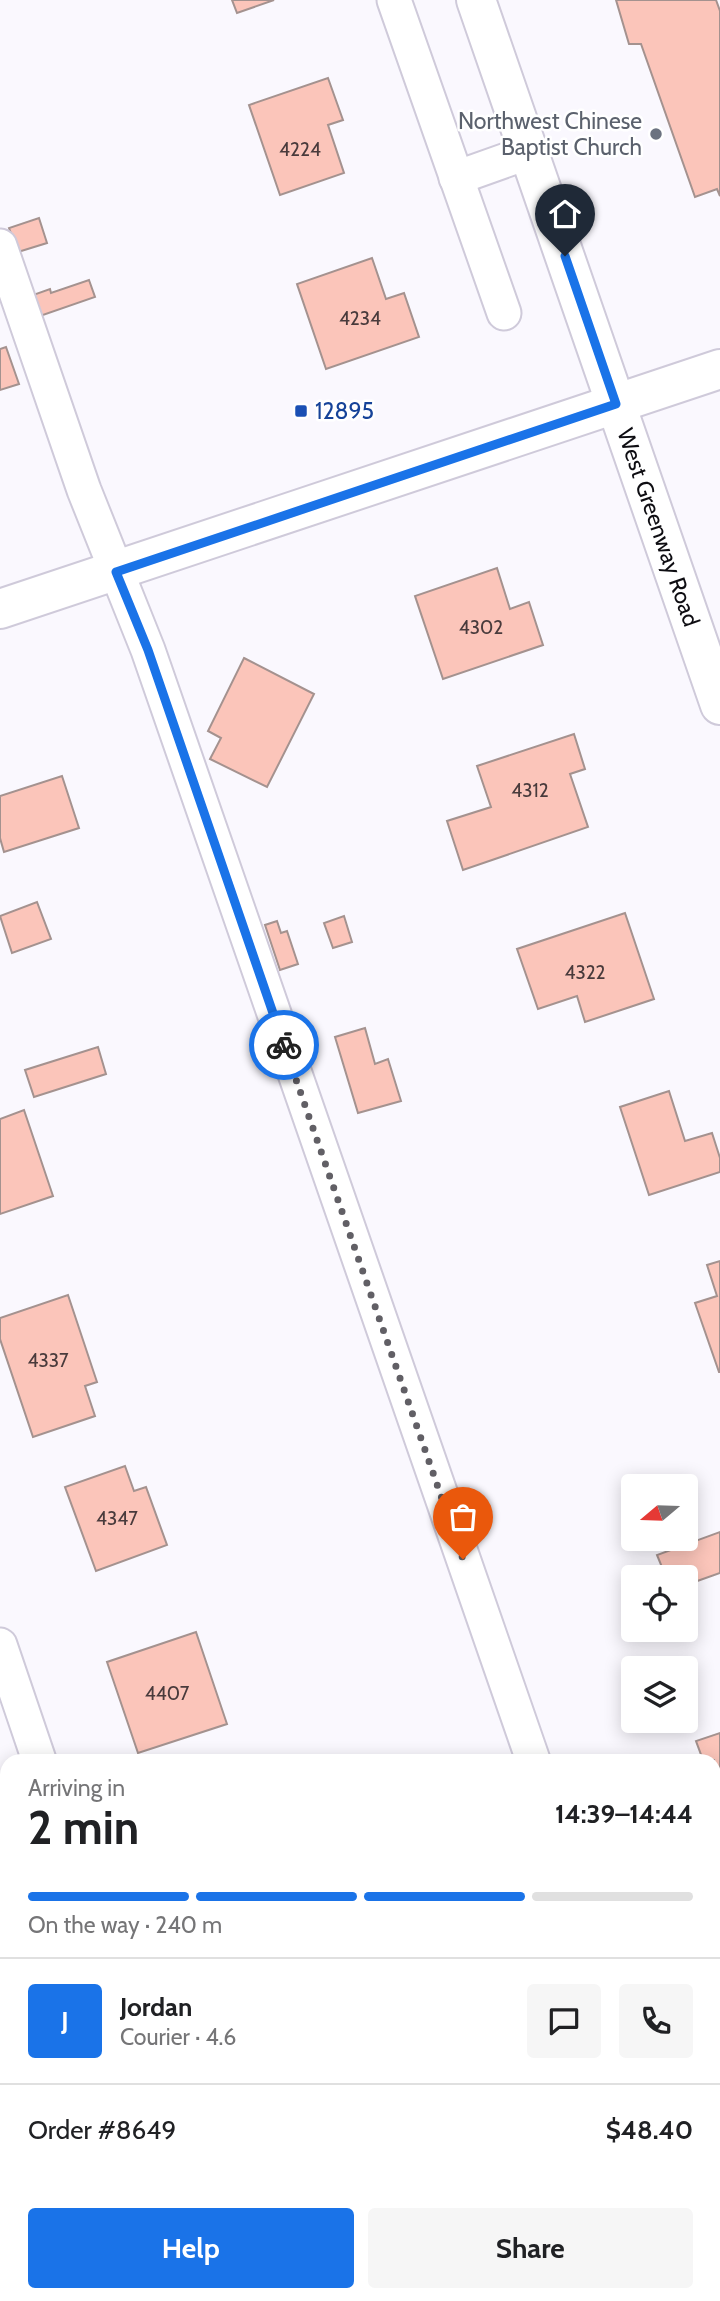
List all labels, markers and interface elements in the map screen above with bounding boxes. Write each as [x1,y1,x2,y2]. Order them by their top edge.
place label: Northwest Chinese Baptist Church [458,107,642,161]
marker: Northwest Chinese Baptist Church [648,126,664,142]
house number: 4224 [279,138,321,161]
pin [535,184,595,256]
icon: home [546,195,584,233]
house number: 4234 [339,307,381,330]
place label: 12895 [315,397,374,425]
marker: 12895 [293,403,309,419]
street label: West Greenway Road [611,425,706,630]
house number: 4302 [459,616,503,639]
house number: 4312 [511,779,549,802]
house number: 4322 [564,961,606,984]
courier [249,1010,319,1080]
icon: bike [265,1026,303,1064]
house number: 4337 [27,1349,69,1372]
north arrow [621,1474,698,1550]
map controls [621,1474,698,1733]
pin [433,1487,493,1559]
icon: bag [444,1498,482,1536]
house number: 4347 [96,1507,138,1530]
button: locate [621,1565,698,1642]
button: layers [621,1656,698,1733]
house number: 4407 [145,1682,190,1705]
text: Arriving in [28,1774,125,1802]
text: 14:39–14:44 [555,1798,693,1830]
text: 2 min [28,1800,139,1856]
text: On the way · 240 m [28,1911,222,1939]
button: chat [527,1984,601,2058]
button: phone [619,1984,693,2058]
text: Jordan [120,1991,192,2023]
text: J [61,2005,69,2037]
text: Courier · 4.6 [120,2023,236,2051]
text: Order #8649 [28,2114,176,2146]
text: $48.40 [606,2114,693,2146]
button: Help [28,2208,354,2288]
button: Share [368,2208,693,2288]

